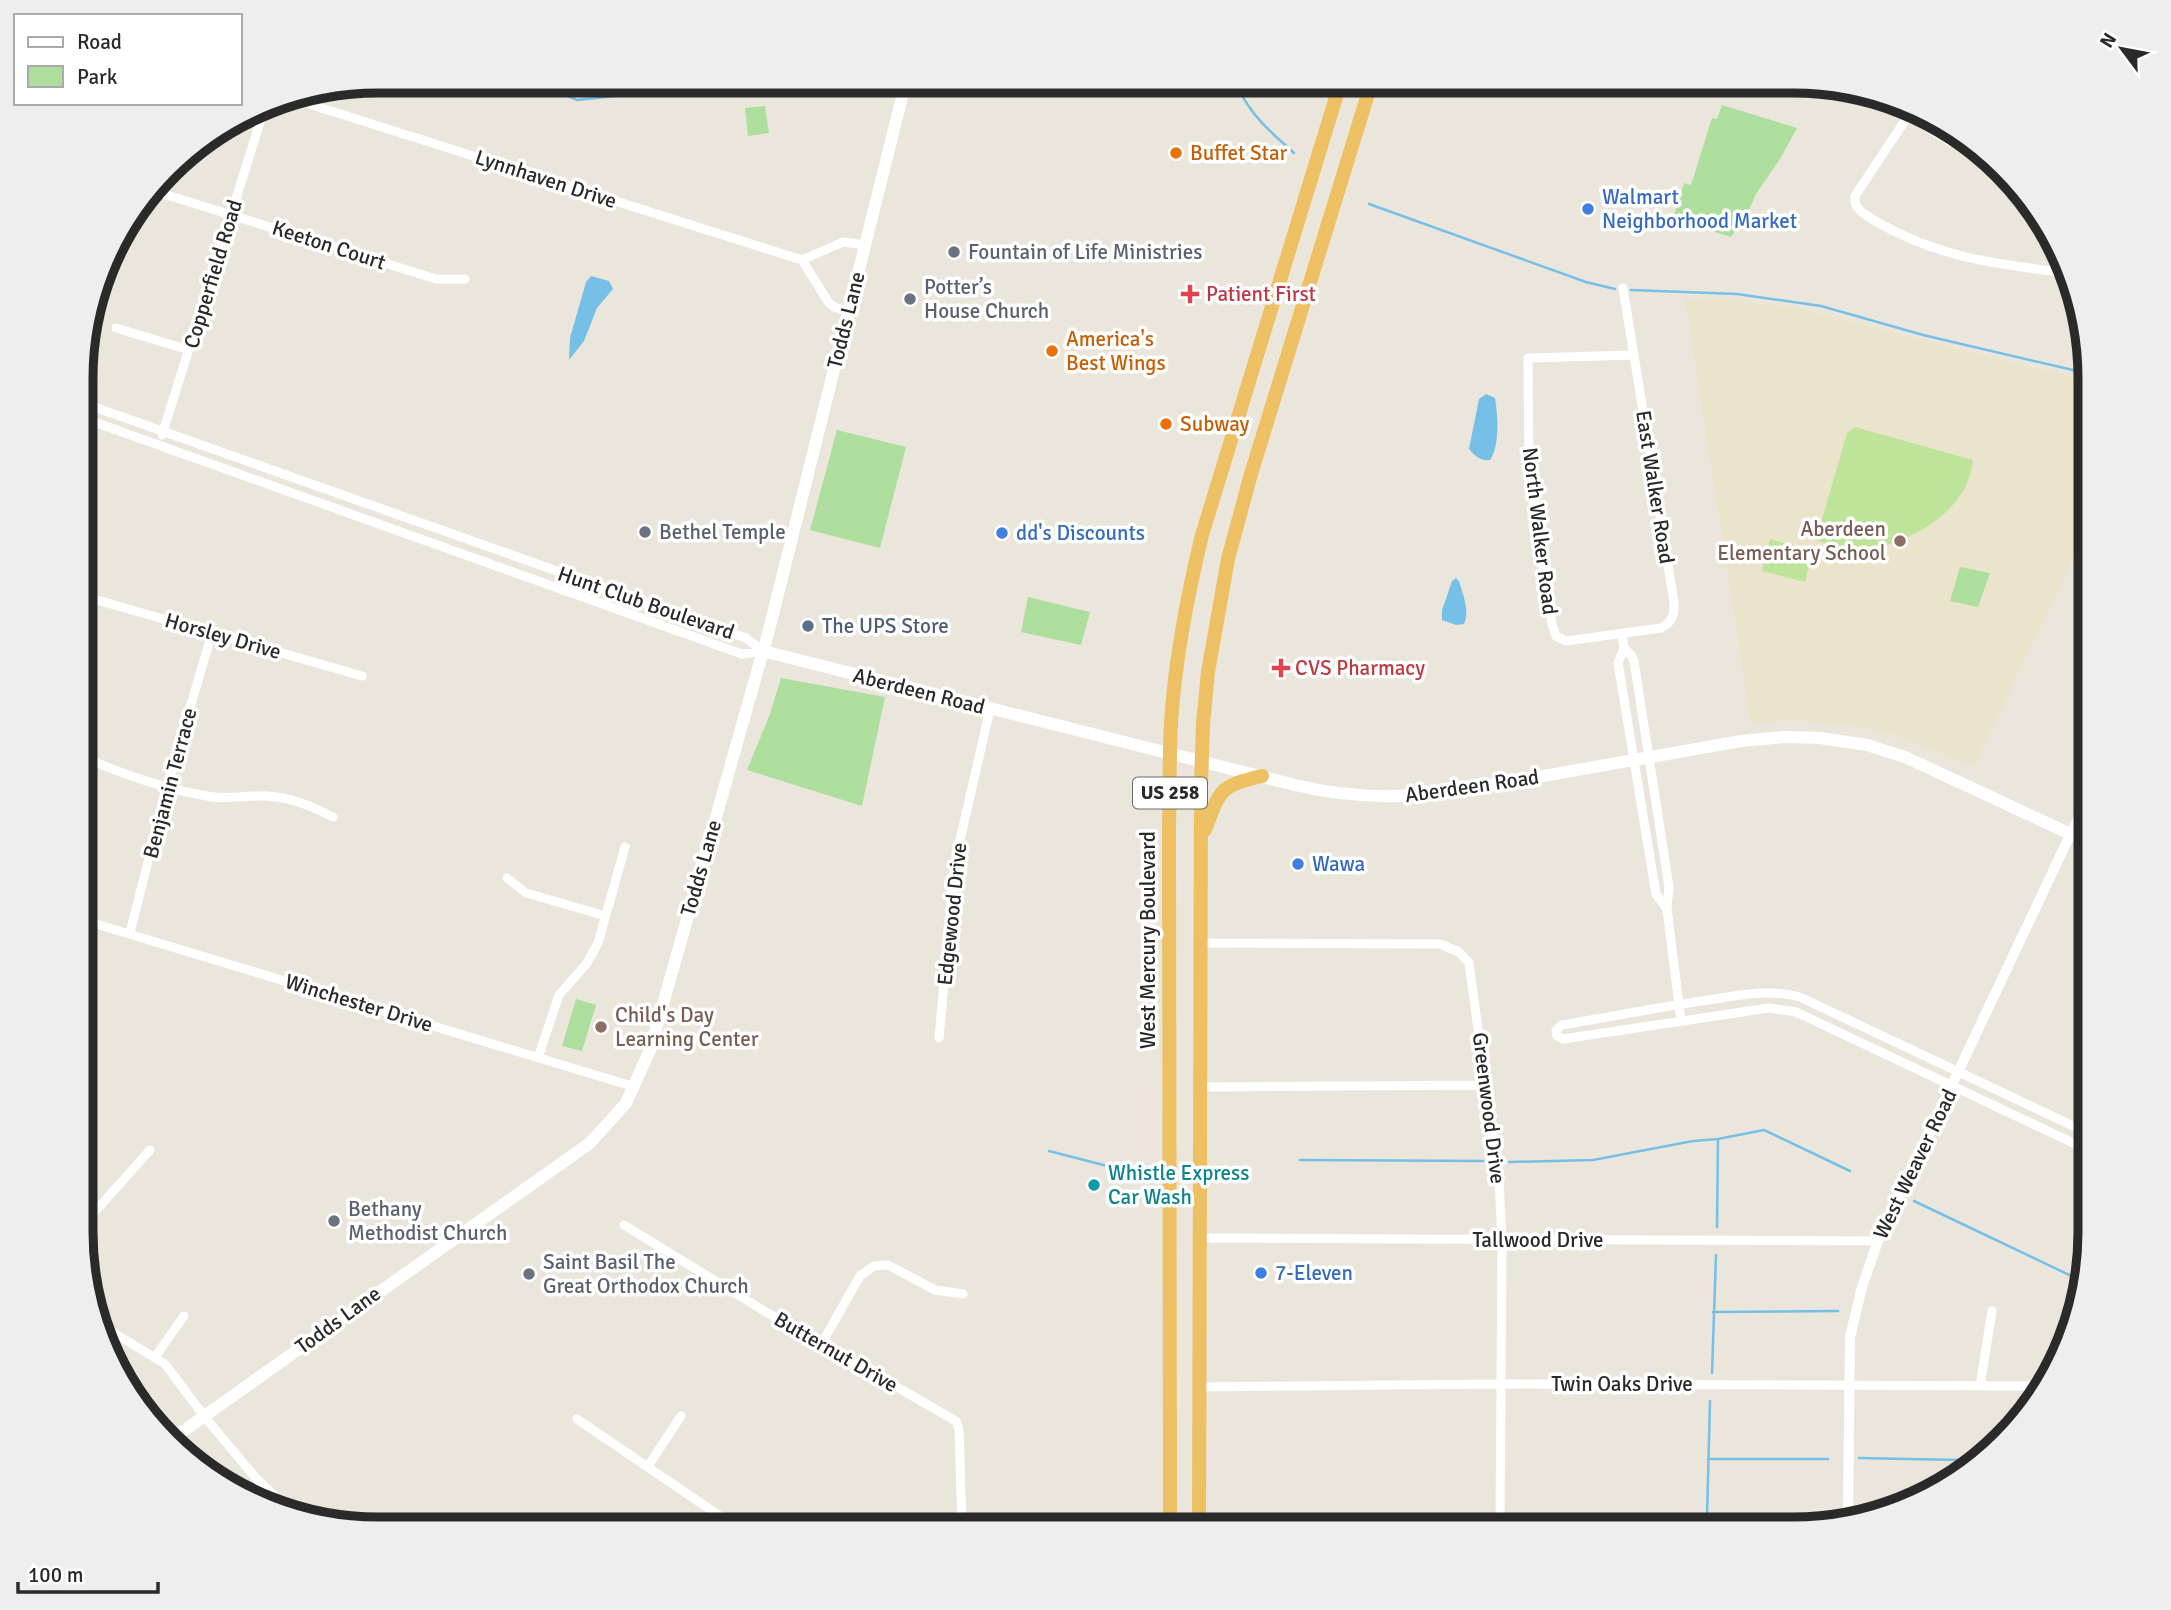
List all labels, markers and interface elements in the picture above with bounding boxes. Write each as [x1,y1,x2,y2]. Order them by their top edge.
legend [14,14,242,105]
north arrow [2087,14,2157,84]
text: Road [77,29,122,55]
text: N [2095,29,2122,52]
text: Park [77,64,118,90]
place label: Buffet Star [1190,140,1288,166]
street label: Lynnhaven Drive [472,144,620,214]
marker: Buffet Star [1168,145,1184,161]
place label: Walmart Neighborhood Market [1602,184,1797,234]
street label: Copperfield Road [178,197,248,351]
marker: Walmart Neighborhood Market [1580,201,1596,217]
street label: Keeton Court [269,214,389,276]
place label: Fountain of Life Ministries [968,239,1202,265]
marker: Fountain of Life Ministries [946,244,962,260]
street label: Todds Lane [821,269,871,371]
place label: Potter’s House Church [924,274,1049,324]
place label: Patient First [1206,281,1316,307]
marker: Patient First [1180,284,1200,304]
marker: Potter’s House Church [902,291,918,307]
place label: America's Best Wings [1066,326,1166,376]
marker: America's Best Wings [1044,343,1060,359]
street label: East Walker Road [1630,408,1680,566]
place label: Subway [1180,411,1250,437]
marker: Subway [1158,416,1174,432]
street label: North Walker Road [1517,446,1563,616]
place label: Aberdeen Elementary School [1717,516,1886,566]
place label: Bethel Temple [659,519,786,545]
place label: dd's Discounts [1016,520,1145,546]
marker: Bethel Temple [637,524,653,540]
marker: dd's Discounts [994,525,1010,541]
marker: Aberdeen Elementary School [1892,533,1908,549]
street label: Hunt Club Boulevard [554,561,738,645]
street label: Horsley Drive [162,607,284,665]
place label: The UPS Store [822,613,949,639]
marker: The UPS Store [800,618,816,634]
place label: CVS Pharmacy [1295,655,1425,681]
marker: CVS Pharmacy [1273,660,1289,676]
street label: Aberdeen Road [850,662,988,720]
street label: Benjamin Terrace [137,705,203,861]
street label: Aberdeen Road [1403,764,1541,808]
road number: US 258 [1133,778,1207,808]
street label: Todds Lane [675,817,727,919]
street label: West Mercury Boulevard [1135,831,1161,1049]
street label: Edgewood Drive [932,841,972,987]
place label: Wawa [1312,851,1365,877]
marker: Wawa [1290,856,1306,872]
street label: Winchester Drive [282,968,436,1038]
place label: Child's Day Learning Center [615,1002,759,1052]
marker: Child's Day Learning Center [593,1019,609,1035]
street label: Greenwood Drive [1467,1031,1511,1185]
street label: West Weaver Road [1867,1085,1963,1243]
place label: Whistle Express Car Wash [1108,1160,1250,1210]
marker: Whistle Express Car Wash [1086,1177,1102,1193]
place label: Bethany Methodist Church [348,1196,507,1246]
marker: Bethany Methodist Church [326,1213,342,1229]
street label: Tallwood Drive [1473,1227,1603,1253]
place label: Saint Basil The Great Orthodox Church [543,1249,749,1299]
place label: 7-Eleven [1275,1260,1353,1286]
marker: 7-Eleven [1253,1265,1269,1281]
marker: Saint Basil The Great Orthodox Church [521,1266,537,1282]
street label: Todds Lane [290,1280,386,1360]
street label: Butternut Drive [769,1306,903,1398]
street label: Twin Oaks Drive [1551,1371,1693,1397]
scale bar [18,1550,158,1594]
text: 100 m [28,1562,83,1588]

